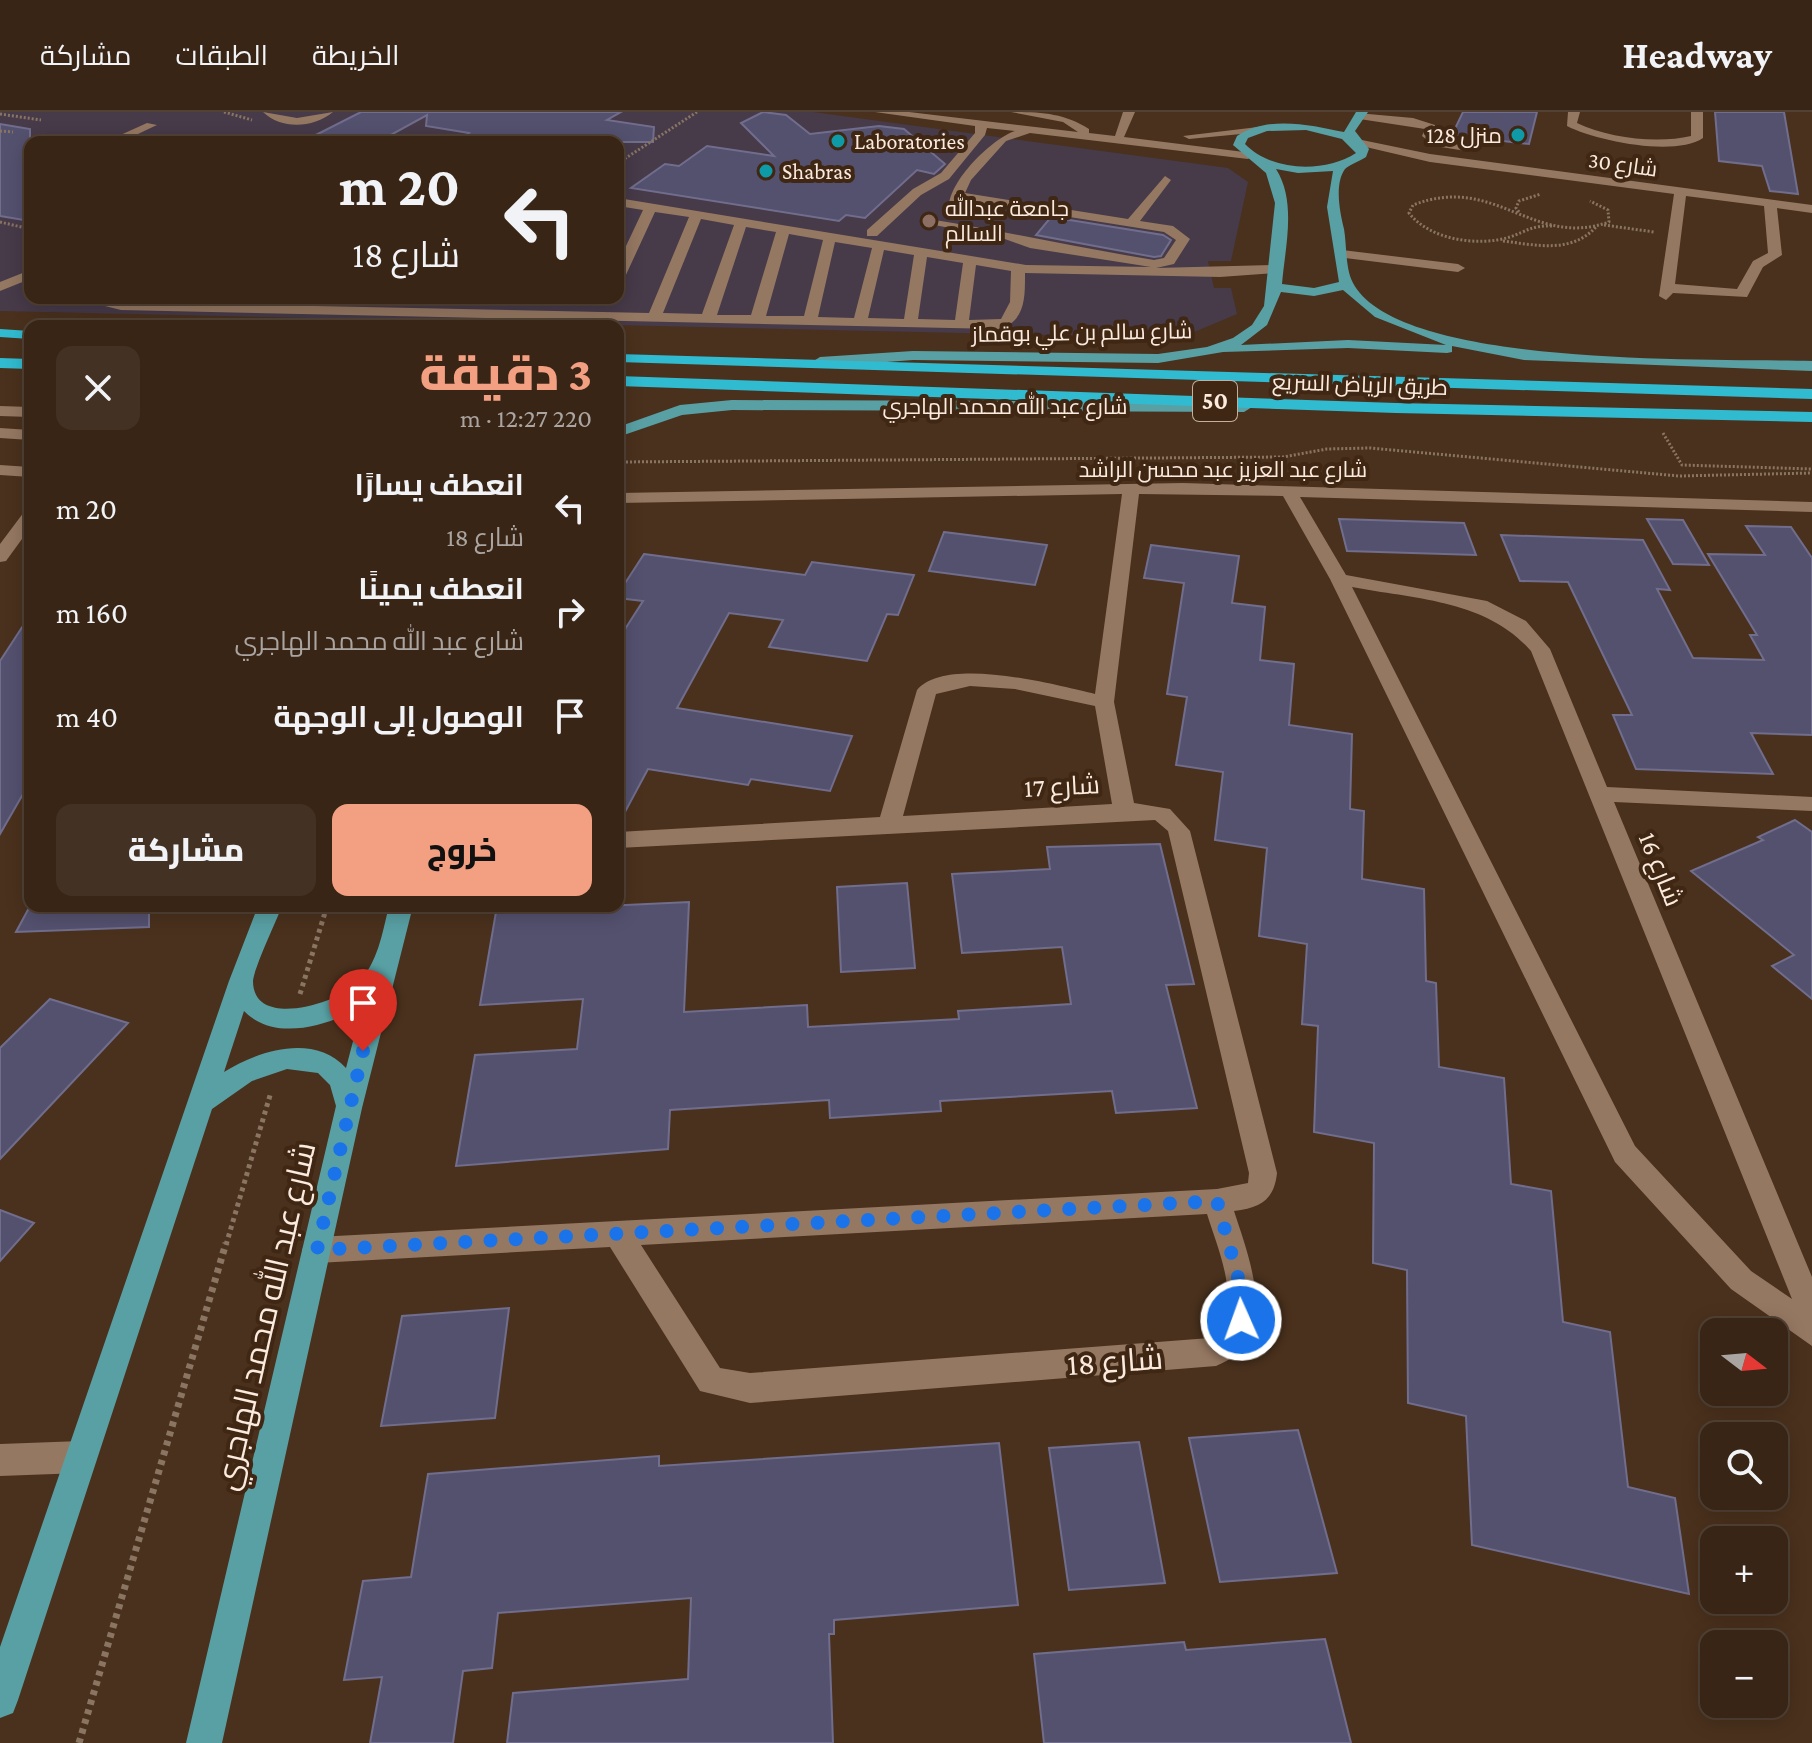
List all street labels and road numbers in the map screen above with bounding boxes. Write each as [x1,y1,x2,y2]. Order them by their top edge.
street label: شارع 30 [1586,147,1659,184]
street label: شارع سالم بن علي بوقماز [969,318,1193,351]
street label: طريق الرياض السريع [1272,369,1448,402]
road number: 50 [1193,381,1237,421]
street label: شارع عبد الله محمد الهاجري [883,392,1128,423]
street label: شارع عبد العزيز عبد محسن الراشد [1079,457,1367,484]
street label: شارع 17 [1023,770,1101,805]
street label: شارع 16 [1631,828,1688,911]
street label: شارع عبد الله محمد الهاجري [204,1138,329,1495]
street label: شارع 18 [1066,1340,1164,1386]

